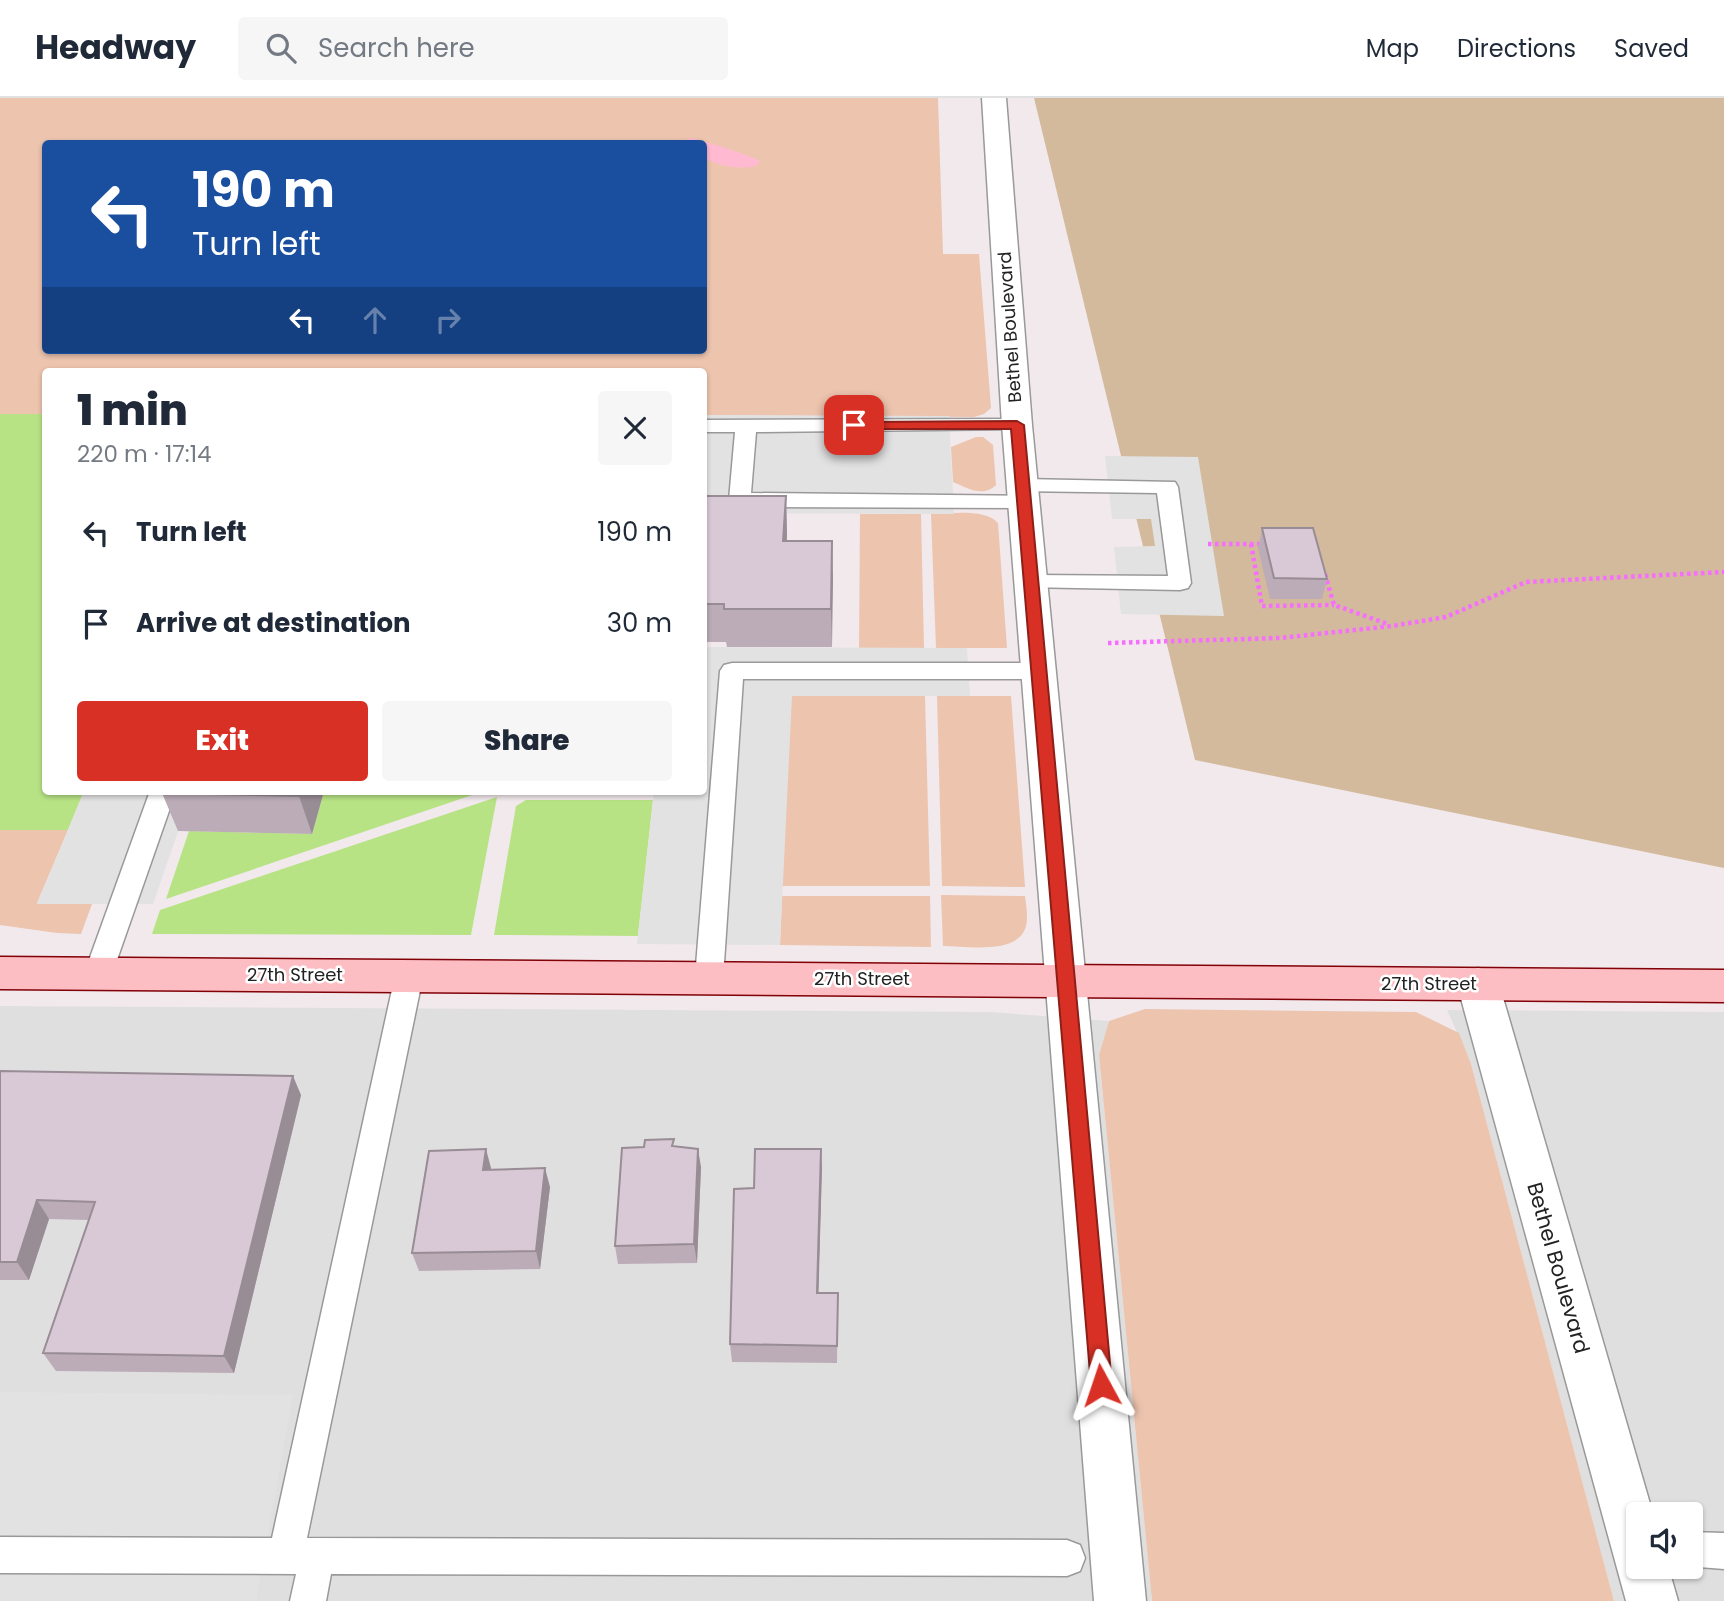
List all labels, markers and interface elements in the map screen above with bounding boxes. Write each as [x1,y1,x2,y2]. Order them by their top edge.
search box [238,17,728,80]
text: Headway [35,24,196,71]
icon: search [262,29,300,67]
text: Search here [318,30,475,66]
text: Map [1366,32,1419,65]
text: Directions [1457,32,1576,65]
text: Saved [1614,32,1689,65]
text: 190 m [192,156,335,224]
icon: left [77,168,168,259]
text: Turn left [192,221,321,266]
street label: Bethel Boulevard [992,251,1027,403]
icon: left [283,301,321,339]
icon: ahead [356,301,394,339]
icon: right [429,301,467,339]
text: 1 min [77,381,188,440]
button: close [598,391,672,465]
pin [824,395,884,455]
icon: arrive [835,406,873,444]
text: 220 m · 17:14 [77,438,212,470]
icon: left [77,514,115,552]
text: Turn left [136,514,247,550]
text: 190 m [597,514,672,550]
icon: arrive [77,605,115,643]
text: Arrive at destination [136,605,411,641]
text: 30 m [607,605,672,641]
button: Exit [77,701,368,781]
button: Share [382,701,672,781]
street label: 27th Street [247,962,343,987]
street label: 27th Street [814,966,910,991]
street label: 27th Street [1381,971,1477,996]
street label: Bethel Boulevard [1520,1179,1597,1357]
position arrow [1064,1348,1138,1422]
map controls [1626,1502,1703,1579]
button: sound [1626,1502,1703,1579]

